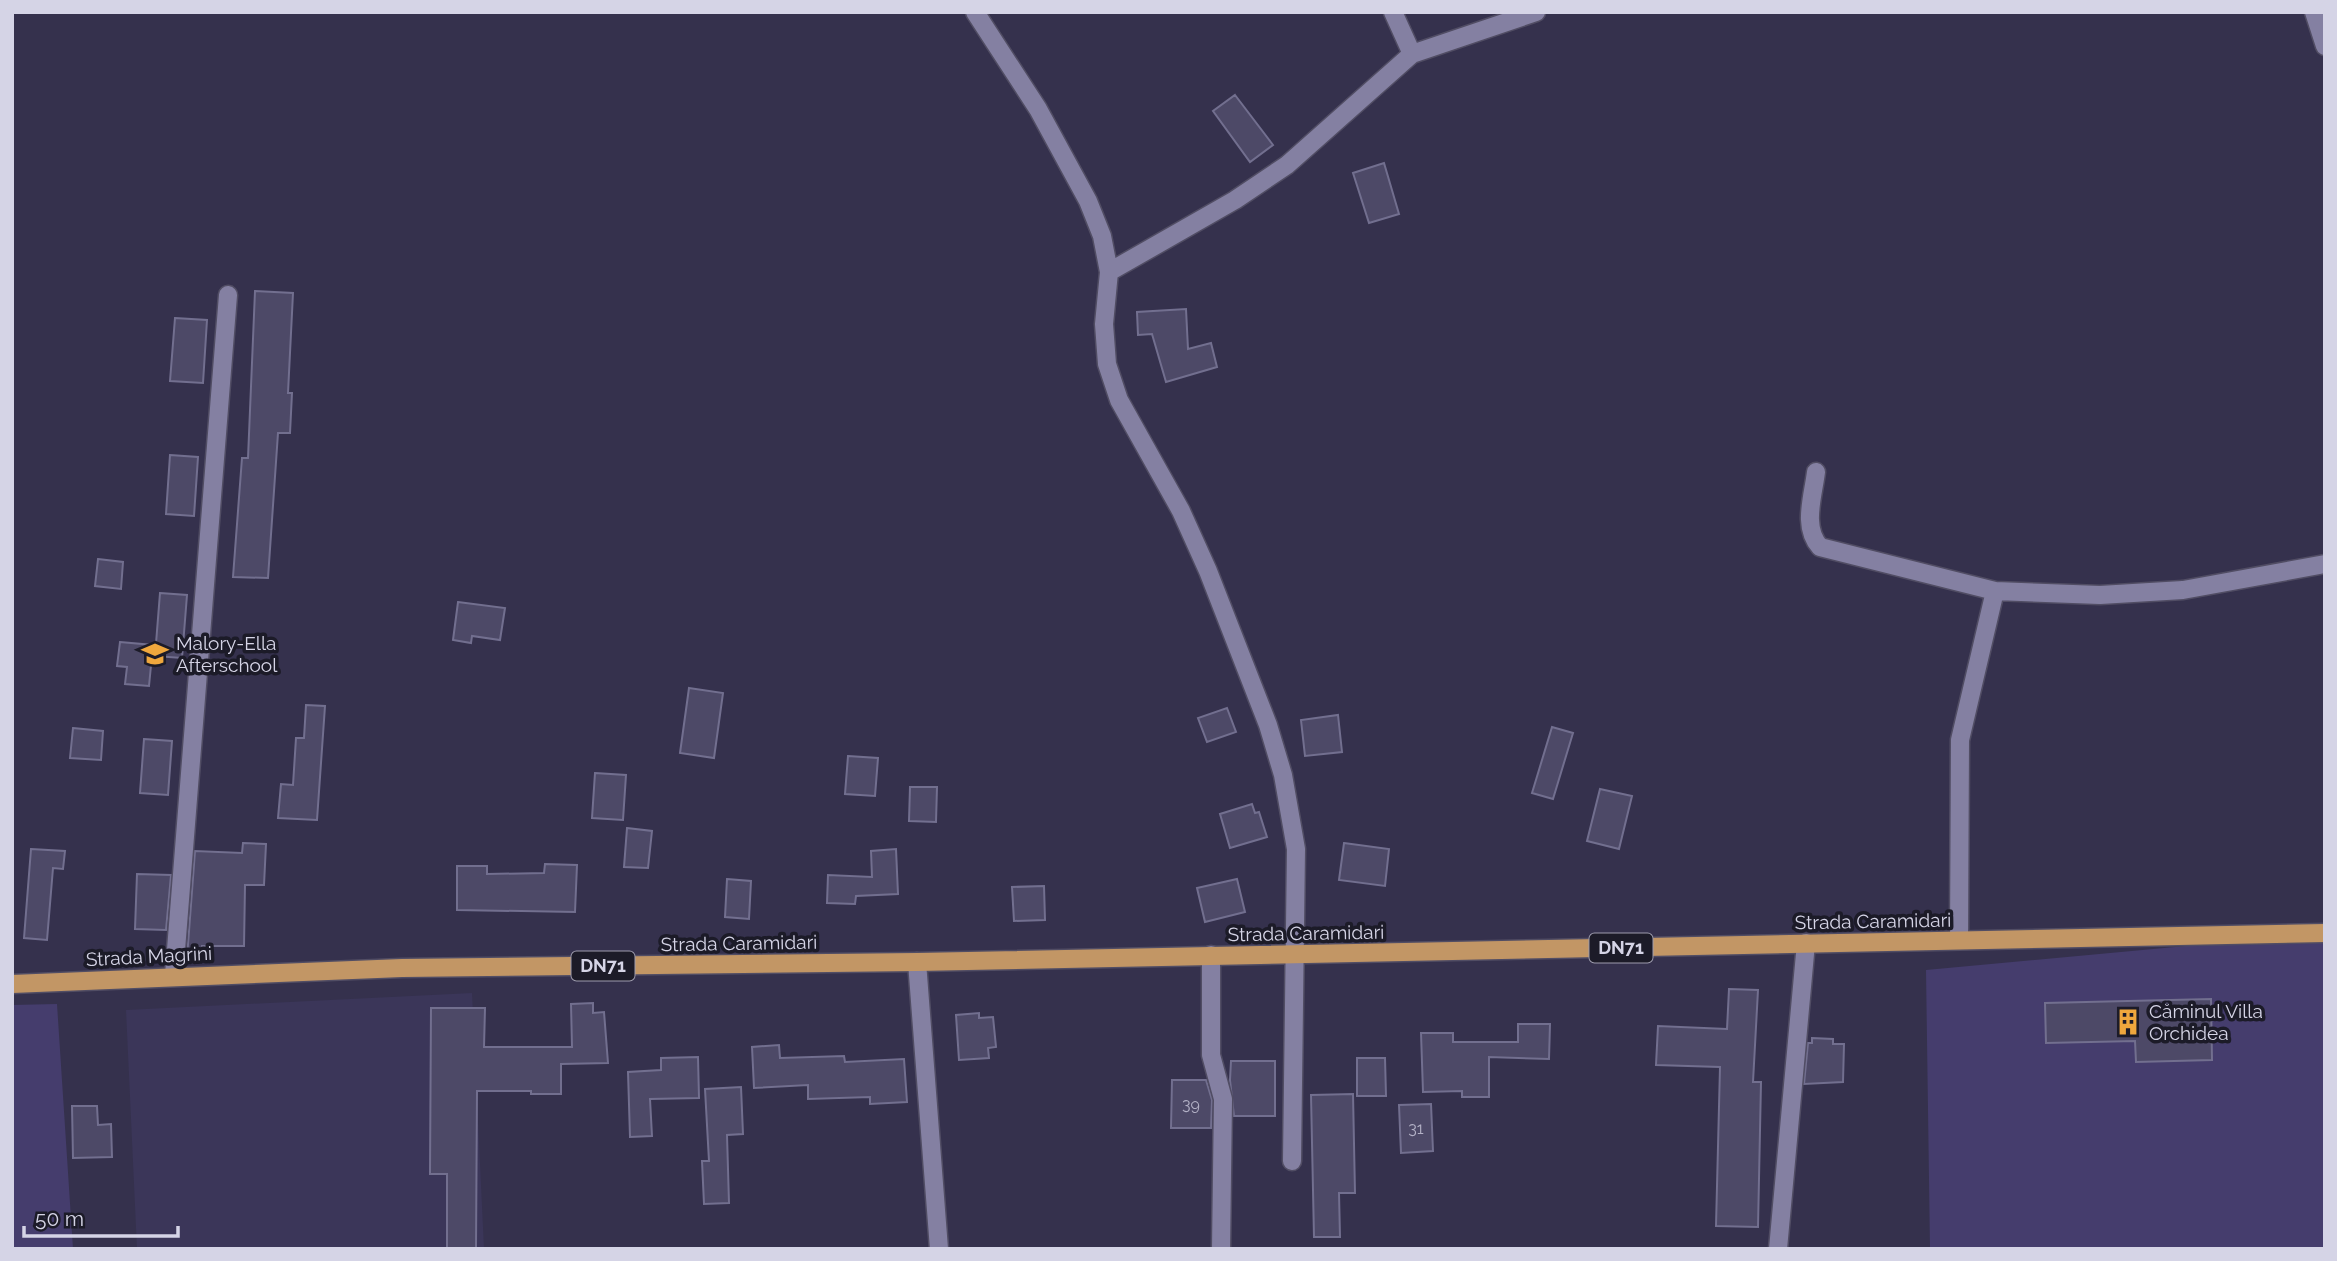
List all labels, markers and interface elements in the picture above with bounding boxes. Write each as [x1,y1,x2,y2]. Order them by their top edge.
place label: Malory-Ella Afterschool [176,632,278,676]
school or university icon: Malory-Ella Afterschool [140,639,170,669]
street label: Strada Caramidari [1794,909,1952,933]
street label: Strada Caramidari [1227,921,1385,945]
street label: Strada Caramidari [660,931,818,955]
road number: DN71 [1590,933,1652,962]
street label: Strada Magrini [85,942,213,970]
road number: DN71 [572,951,634,981]
place label: Căminul Villa Orchidea [2149,1000,2263,1044]
building icon: Căminul Villa Orchidea [2113,1007,2143,1037]
house number: 39 [1182,1095,1200,1114]
house number: 31 [1408,1119,1424,1138]
scale bar [24,1194,178,1238]
text: 50 m [35,1206,84,1231]

